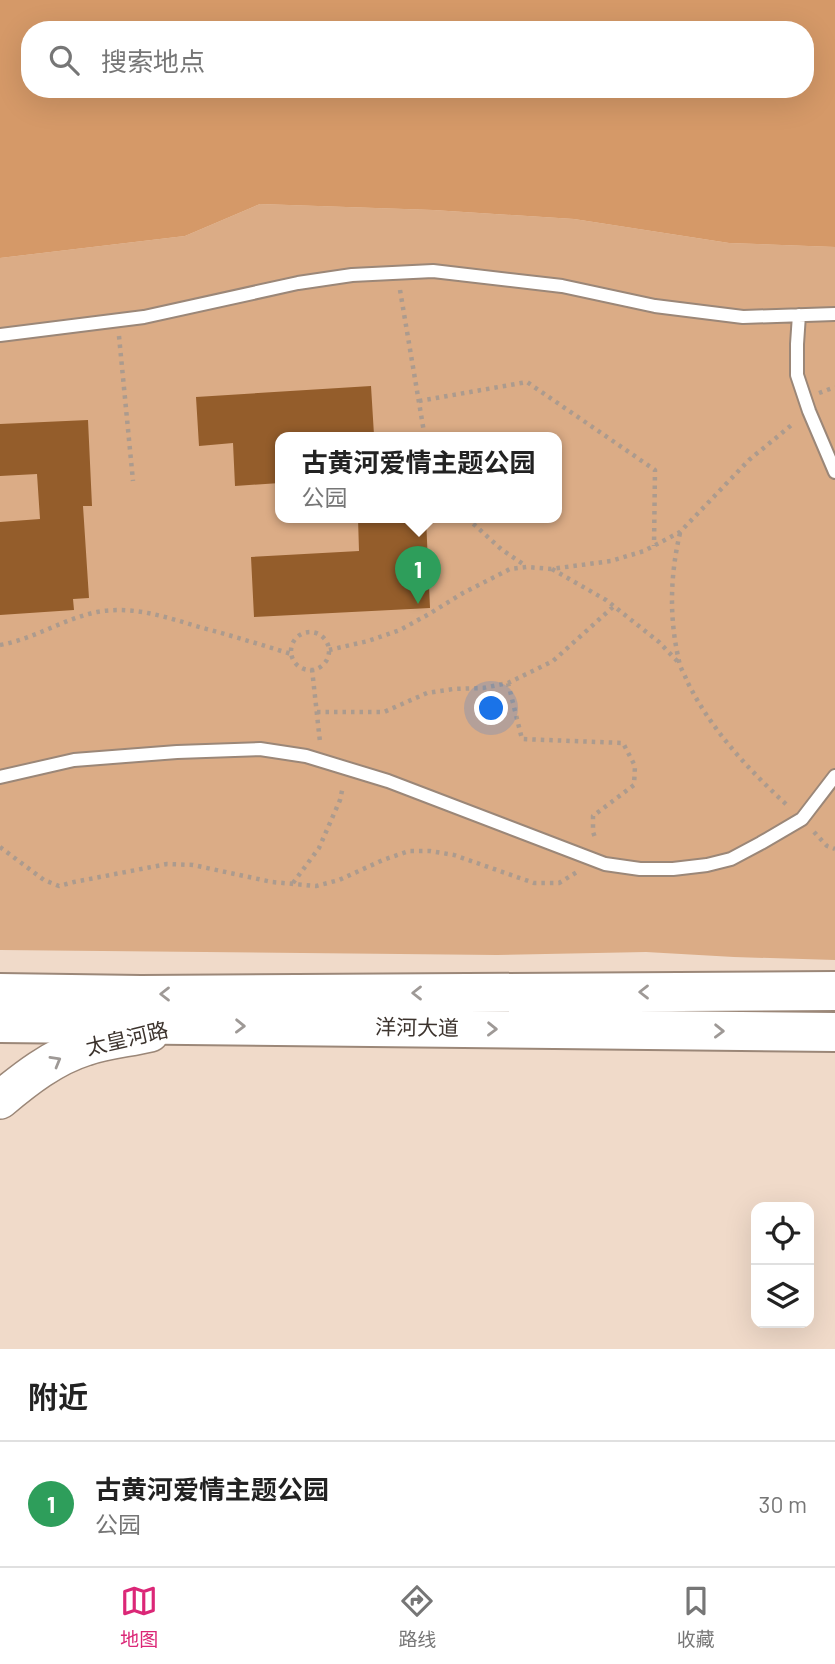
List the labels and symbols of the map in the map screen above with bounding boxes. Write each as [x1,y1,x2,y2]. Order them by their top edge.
pin: 1 [395,546,441,604]
your location [474,691,508,725]
one-way arrow [639,984,649,1000]
one-way arrow [411,985,422,1001]
one-way arrow [159,986,170,1002]
street label: 洋河大道 [375,1013,459,1040]
street label: 太皇河路 [83,1016,170,1059]
one-way arrow [235,1018,245,1034]
one-way arrow [487,1021,497,1037]
one-way arrow [714,1023,725,1039]
one-way arrow [49,1056,61,1069]

